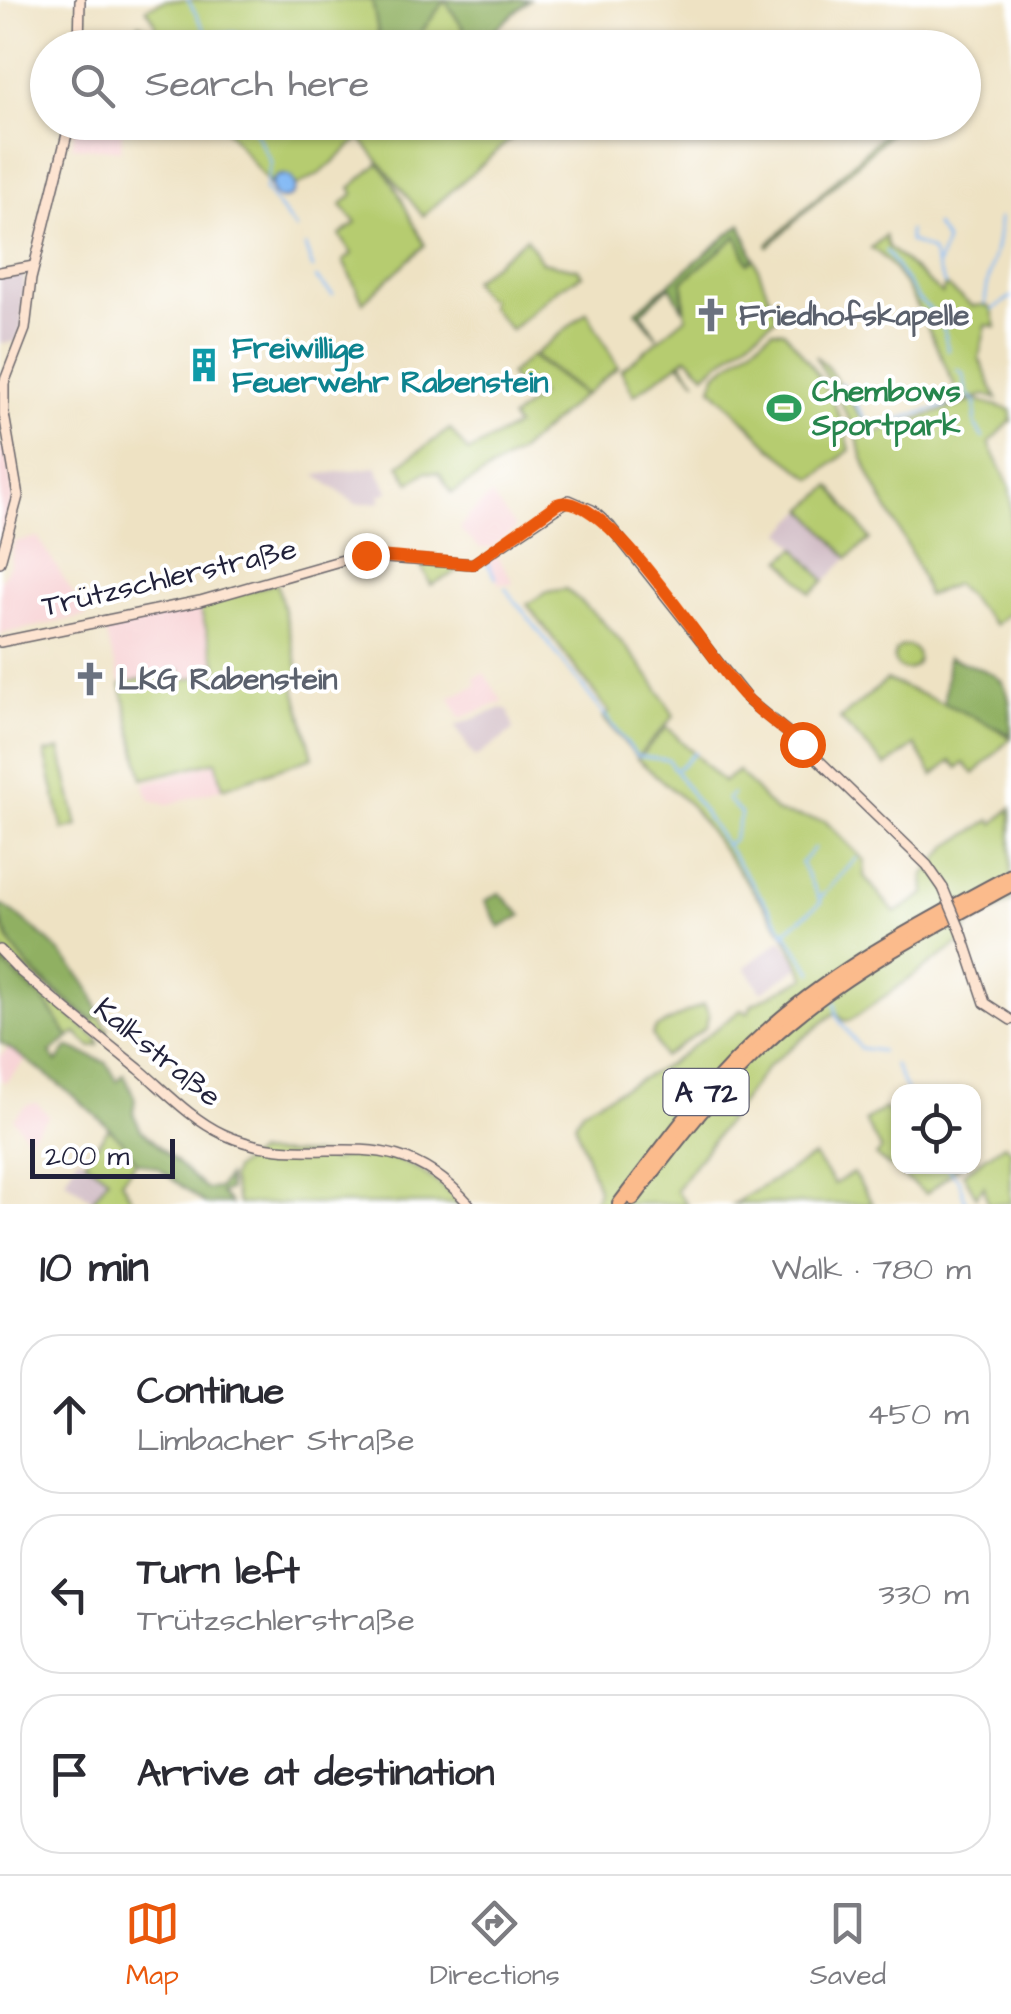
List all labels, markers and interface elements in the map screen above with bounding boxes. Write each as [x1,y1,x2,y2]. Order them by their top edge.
search box [30,30,981,140]
icon: search [65,58,120,113]
text: Search here [145,59,369,111]
place label: Friedhofskapelle [739,295,969,338]
church icon: Friedhofskapelle [692,296,730,334]
place label: Freiwillige Feuerwehr Rabenstein [232,328,549,404]
building icon: Freiwillige Feuerwehr Rabenstein [185,346,223,384]
place label: Chembows Sportpark [811,371,961,448]
sports icon: Chembows Sportpark [765,389,803,427]
street label: Trützschlerstraße [38,528,301,628]
route end [344,533,390,579]
place label: LKG Rabenstein [118,659,337,701]
church icon: LKG Rabenstein [71,660,109,698]
route start [780,722,826,768]
street label: Kalkstraße [85,988,230,1117]
road number: A 72 [664,1069,748,1115]
map controls [891,1084,981,1174]
button: locate [891,1084,981,1174]
scale bar [30,1134,175,1178]
text: 200 m [45,1137,129,1176]
text: 10 min [40,1240,149,1298]
text: Walk · 780 m [771,1247,971,1292]
text: Continue [137,1366,284,1418]
icon: ahead [42,1387,97,1442]
text: 450 m [867,1392,969,1437]
text: Limbacher Straße [137,1418,415,1463]
text: Turn left [137,1546,300,1598]
icon: left [42,1567,97,1622]
text: 330 m [879,1572,969,1617]
text: Trützschlerstraße [137,1598,415,1643]
icon: arrive [42,1747,97,1802]
text: Arrive at destination [137,1748,494,1800]
tab: Map [125,1896,180,1995]
tab: Directions [430,1896,560,1995]
tab: Saved [810,1896,886,1995]

